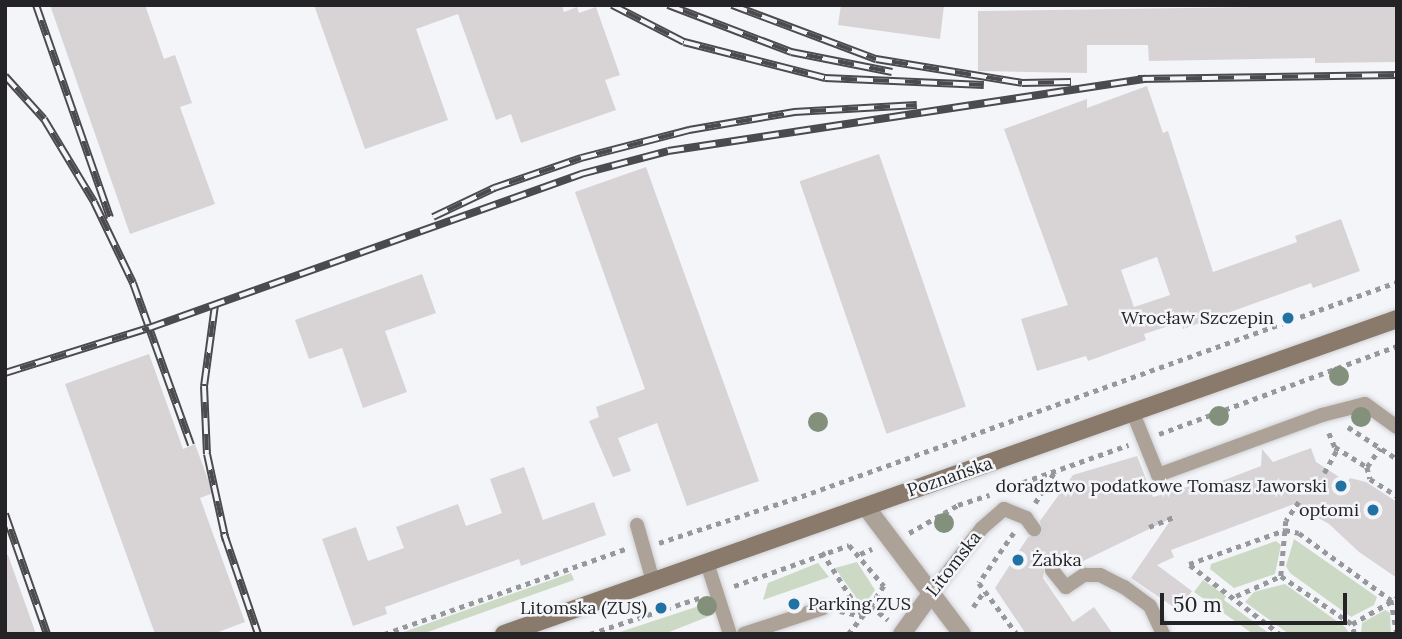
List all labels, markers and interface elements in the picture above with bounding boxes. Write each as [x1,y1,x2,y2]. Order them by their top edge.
place label: Wrocław Szczepin [1121,307,1274,329]
marker: Wrocław Szczepin [1280,310,1296,326]
street label: Poznańska [905,452,995,502]
place label: doradztwo podatkowe Tomasz Jaworski [995,475,1327,497]
marker: doradztwo podatkowe Tomasz Jaworski [1333,478,1349,494]
place label: optomi [1299,499,1359,521]
marker: optomi [1365,502,1381,518]
street label: Litomska [922,527,986,601]
place label: Żabka [1032,549,1082,571]
marker: Żabka [1010,552,1026,568]
scale bar [1164,580,1351,624]
text: 50 m [1173,591,1222,618]
place label: Parking ZUS [808,593,911,615]
marker: Parking ZUS [786,596,802,612]
place label: Litomska (ZUS) [520,597,647,619]
marker: Litomska (ZUS) [653,600,669,616]

